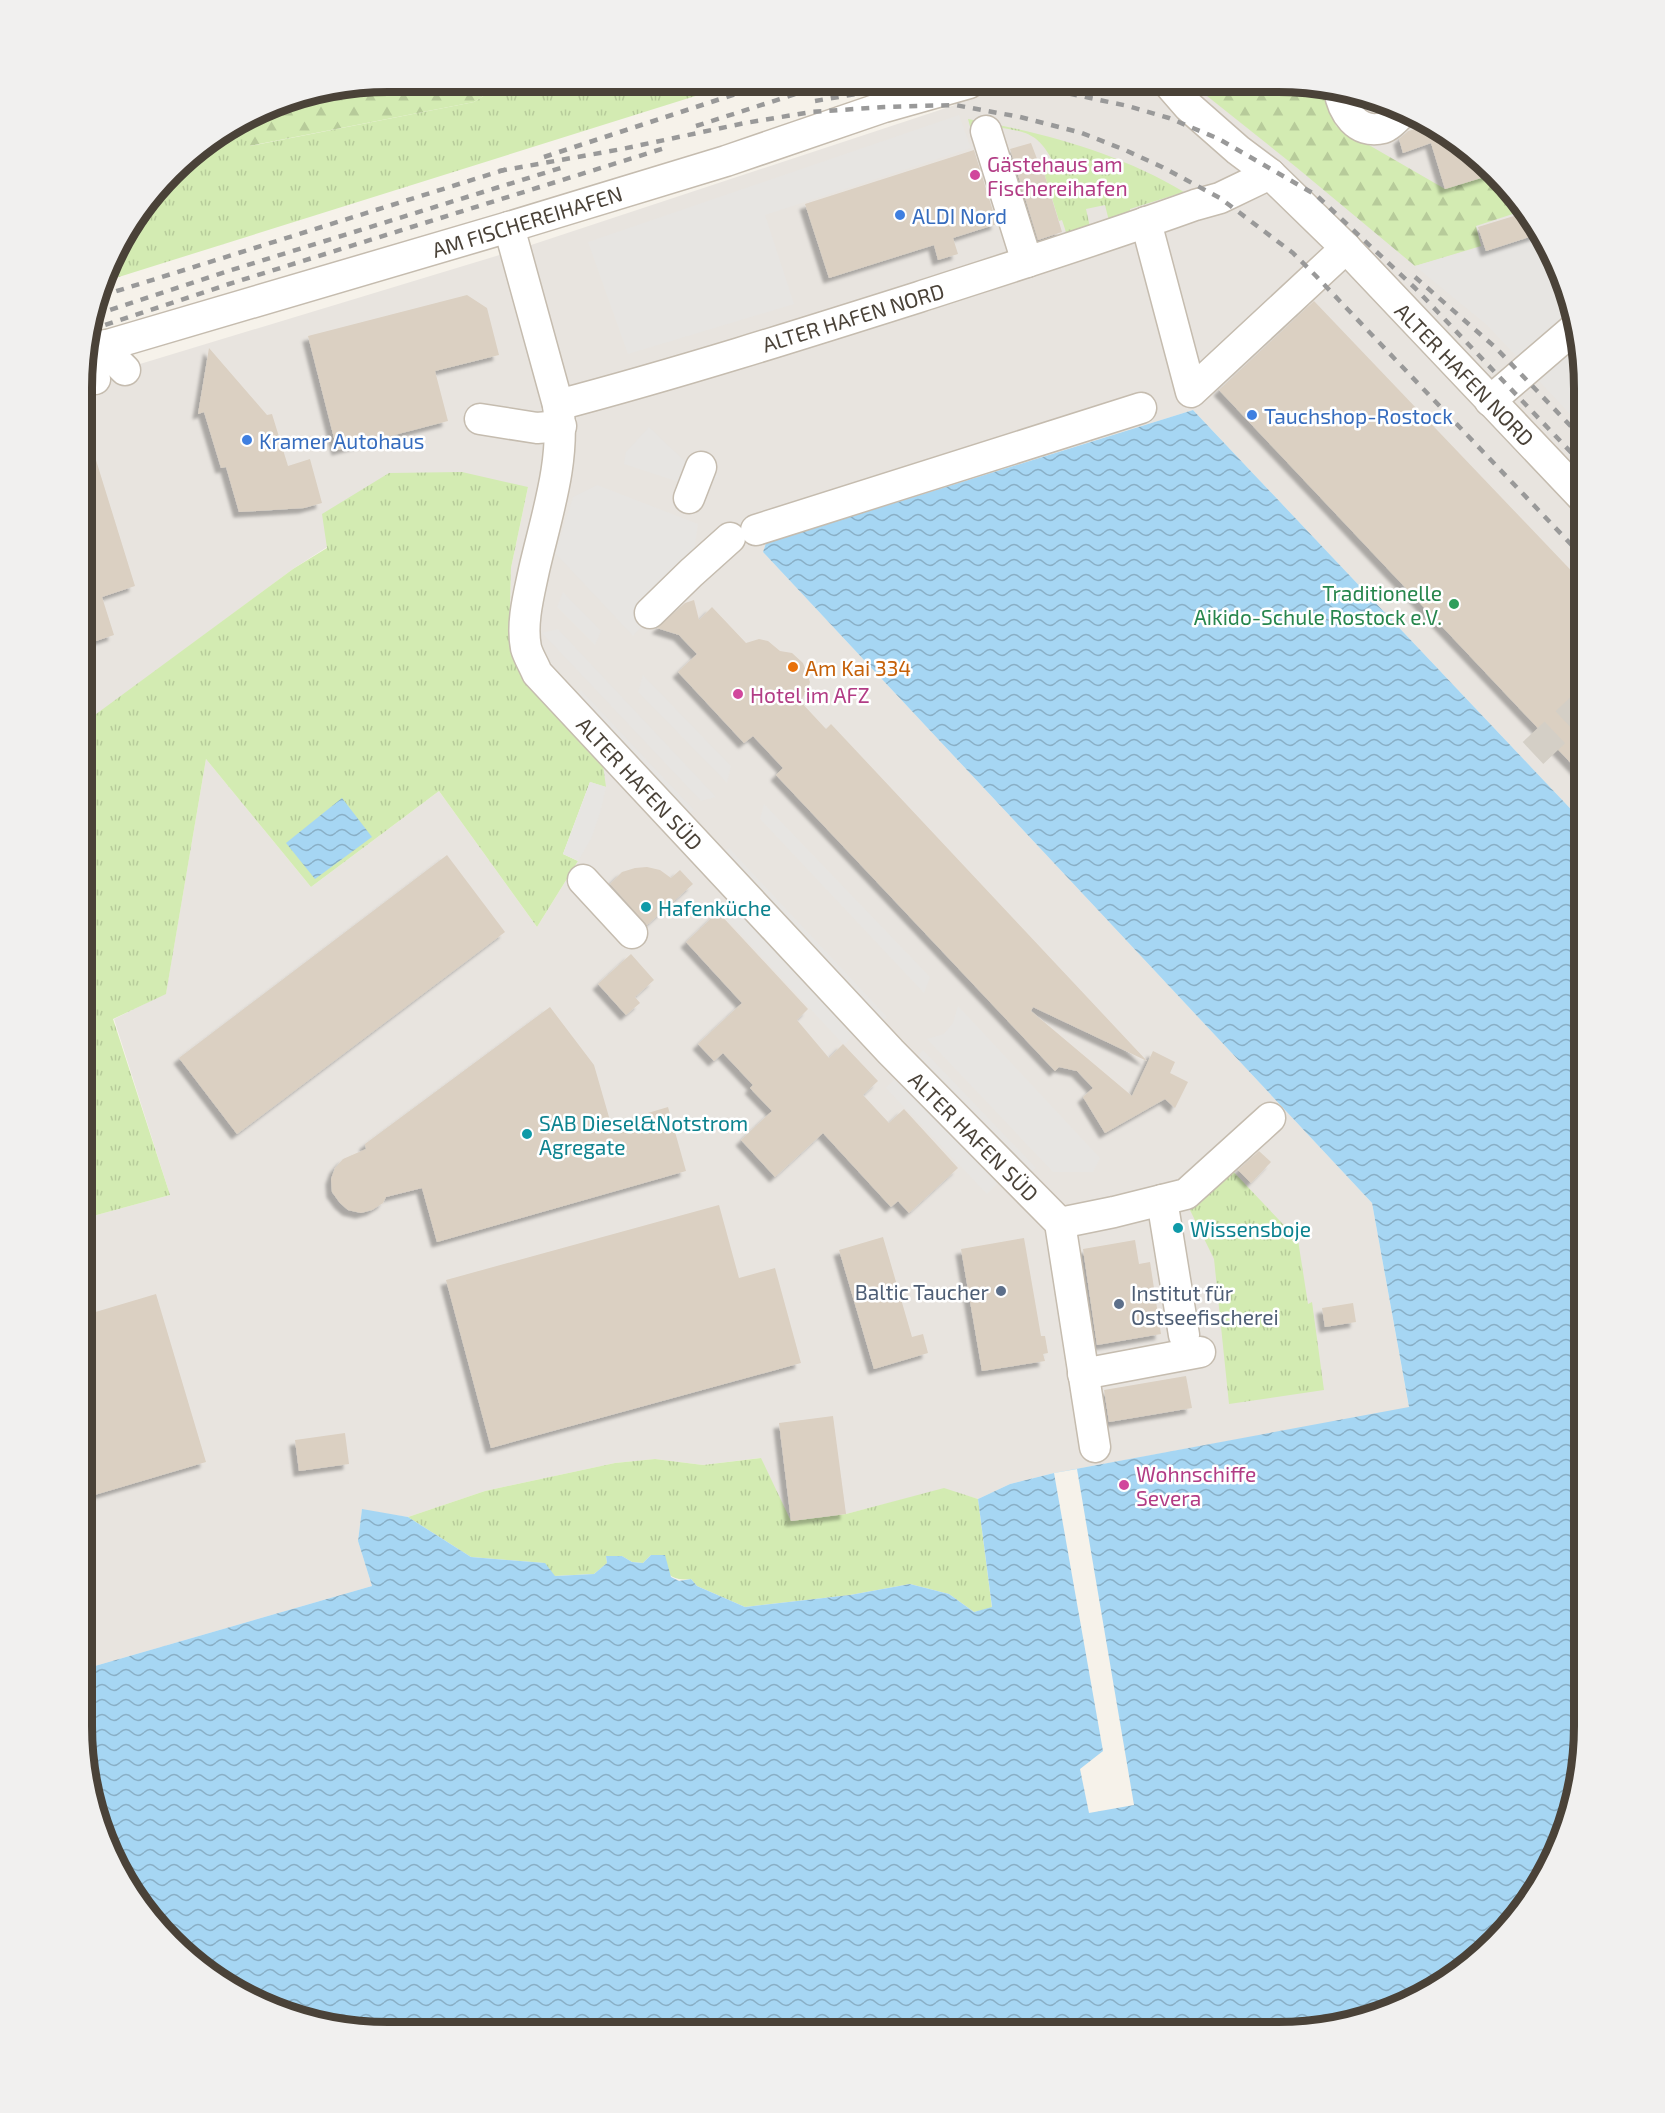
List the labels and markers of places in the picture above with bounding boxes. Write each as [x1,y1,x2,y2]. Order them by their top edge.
place label: Gästehaus am Fischereihafen [987,151,1128,200]
marker: Gästehaus am Fischereihafen [968,168,982,182]
place label: ALDI Nord [912,203,1007,228]
marker: ALDI Nord [893,208,907,222]
place label: Tauchshop-Rostock [1264,403,1453,428]
marker: Tauchshop-Rostock [1245,408,1259,422]
place label: Kramer Autohaus [259,428,425,453]
marker: Kramer Autohaus [240,433,254,447]
place label: Traditionelle Aikido-Schule Rostock e.V. [1194,580,1442,629]
marker: Traditionelle Aikido-Schule Rostock e.V. [1447,597,1461,611]
place label: Am Kai 334 [805,655,911,680]
marker: Am Kai 334 [786,660,800,674]
place label: Hotel im AFZ [750,682,870,707]
marker: Hotel im AFZ [731,687,745,701]
place label: Hafenküche [658,895,771,920]
marker: Hafenküche [639,900,653,914]
place label: SAB Diesel&Notstrom Agregate [539,1110,748,1159]
marker: SAB Diesel&Notstrom Agregate [520,1127,534,1141]
place label: Wissensboje [1190,1216,1311,1242]
marker: Wissensboje [1171,1221,1185,1235]
place label: Baltic Taucher [855,1279,990,1304]
place label: Institut für Ostseefischerei [1131,1280,1279,1329]
marker: Baltic Taucher [994,1284,1008,1298]
marker: Institut für Ostseefischerei [1112,1297,1126,1311]
place label: Wohnschiffe Severa [1136,1461,1256,1510]
marker: Wohnschiffe Severa [1117,1478,1131,1492]

